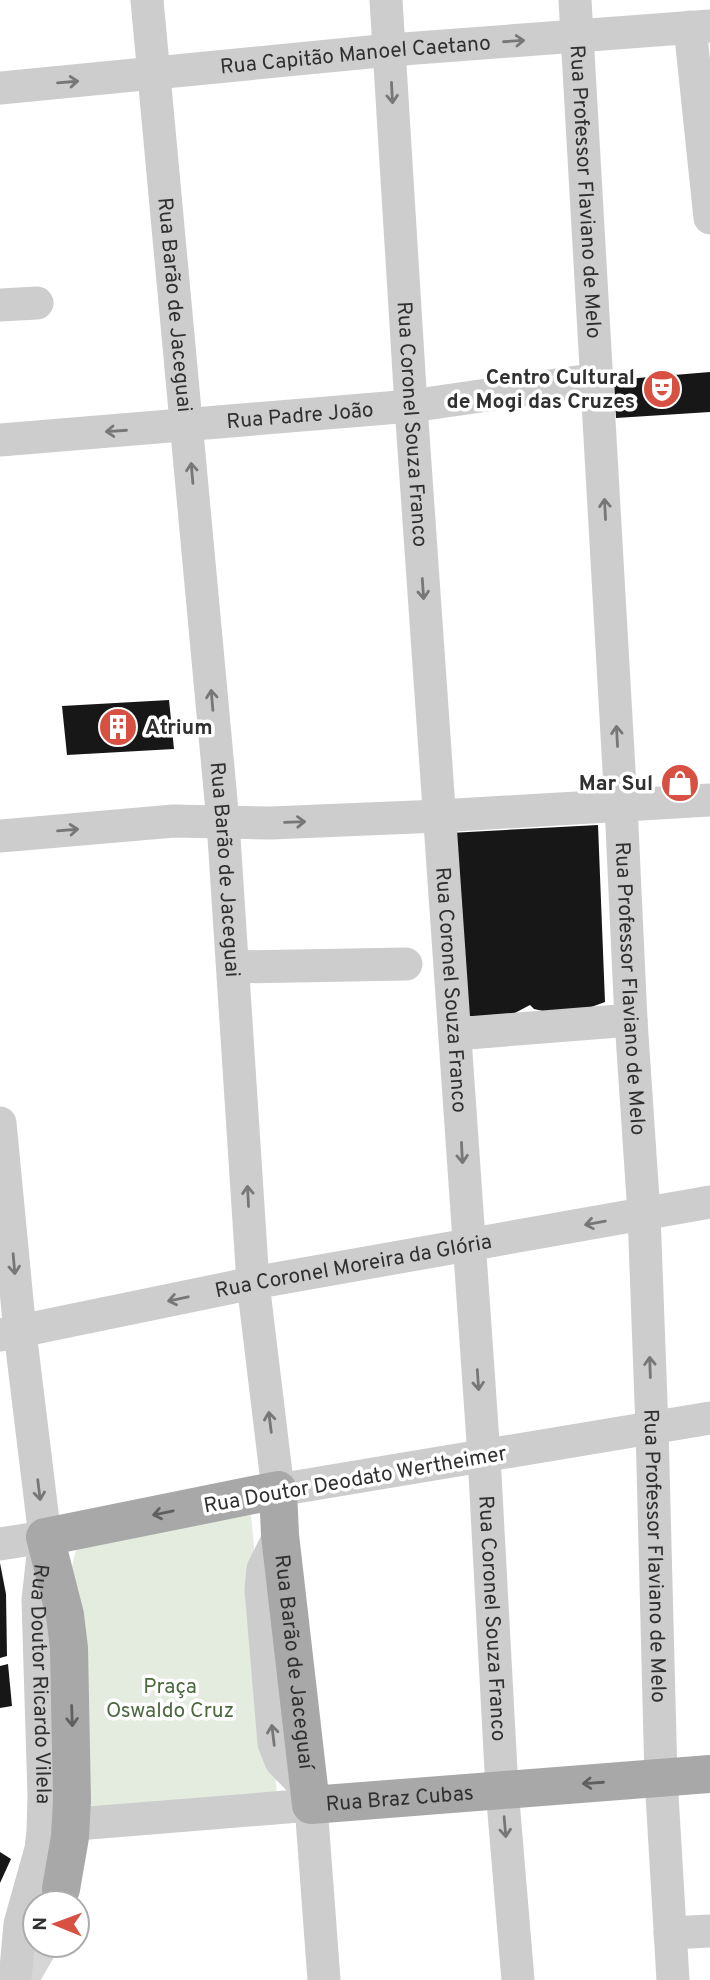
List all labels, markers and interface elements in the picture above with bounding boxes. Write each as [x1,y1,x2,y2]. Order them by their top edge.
street label: Rua Capitão Manoel Caetano [219,30,492,81]
one-way arrow [502,35,525,48]
street label: Rua Professor Flaviano de Melo [563,44,606,339]
one-way arrow [56,75,79,88]
one-way arrow [386,81,399,103]
street label: Rua Barão de Jaceguai [150,196,197,414]
street label: Rua Coronel Souza Franco [390,301,433,548]
place label: Centro Cultural de Mogi das Cruzes [447,365,635,416]
theatre icon: Centro Cultural de Mogi das Cruzes [641,368,683,410]
street label: Rua Padre João [225,397,375,436]
one-way arrow [105,425,128,438]
one-way arrow [185,463,198,485]
one-way arrow [598,498,611,521]
one-way arrow [417,577,430,599]
one-way arrow [205,689,218,712]
building icon: Atrium [97,706,139,748]
place label: Atrium [145,715,213,742]
one-way arrow [611,725,624,748]
street label: Rua Barão de Jaceguai [203,761,245,978]
shop icon: Mar Sul [659,762,701,804]
place label: Mar Sul [579,771,653,798]
one-way arrow [283,815,306,828]
one-way arrow [56,823,79,836]
street label: Rua Professor Flaviano de Melo [608,841,651,1136]
street label: Rua Coronel Souza Franco [428,866,472,1114]
one-way arrow [456,1141,469,1164]
one-way arrow [241,1185,254,1207]
one-way arrow [584,1217,607,1230]
street label: Rua Coronel Moreira da Glória [213,1229,494,1305]
one-way arrow [7,1252,20,1275]
one-way arrow [167,1292,190,1306]
one-way arrow [644,1355,657,1378]
one-way arrow [472,1368,485,1391]
street label: Rua Professor Flaviano de Melo [636,1408,671,1703]
one-way arrow [263,1411,276,1434]
street label: Rua Doutor Deodato Wertheimer [202,1440,509,1520]
one-way arrow [33,1478,46,1501]
street label: Rua Coronel Souza Franco [471,1495,511,1742]
one-way arrow [152,1507,175,1521]
street label: Rua Barão de Jaceguaí [267,1553,319,1772]
street label: Rua Doutor Ricardo Vilela [23,1562,56,1805]
park label: Praça Oswaldo Cruz [106,1674,234,1725]
one-way arrow [65,1704,78,1727]
one-way arrow [267,1724,280,1747]
one-way arrow [582,1777,605,1790]
street label: Rua Braz Cubas [325,1780,475,1819]
one-way arrow [499,1815,512,1838]
north arrow [21,1889,91,1959]
text: N [29,1917,53,1931]

